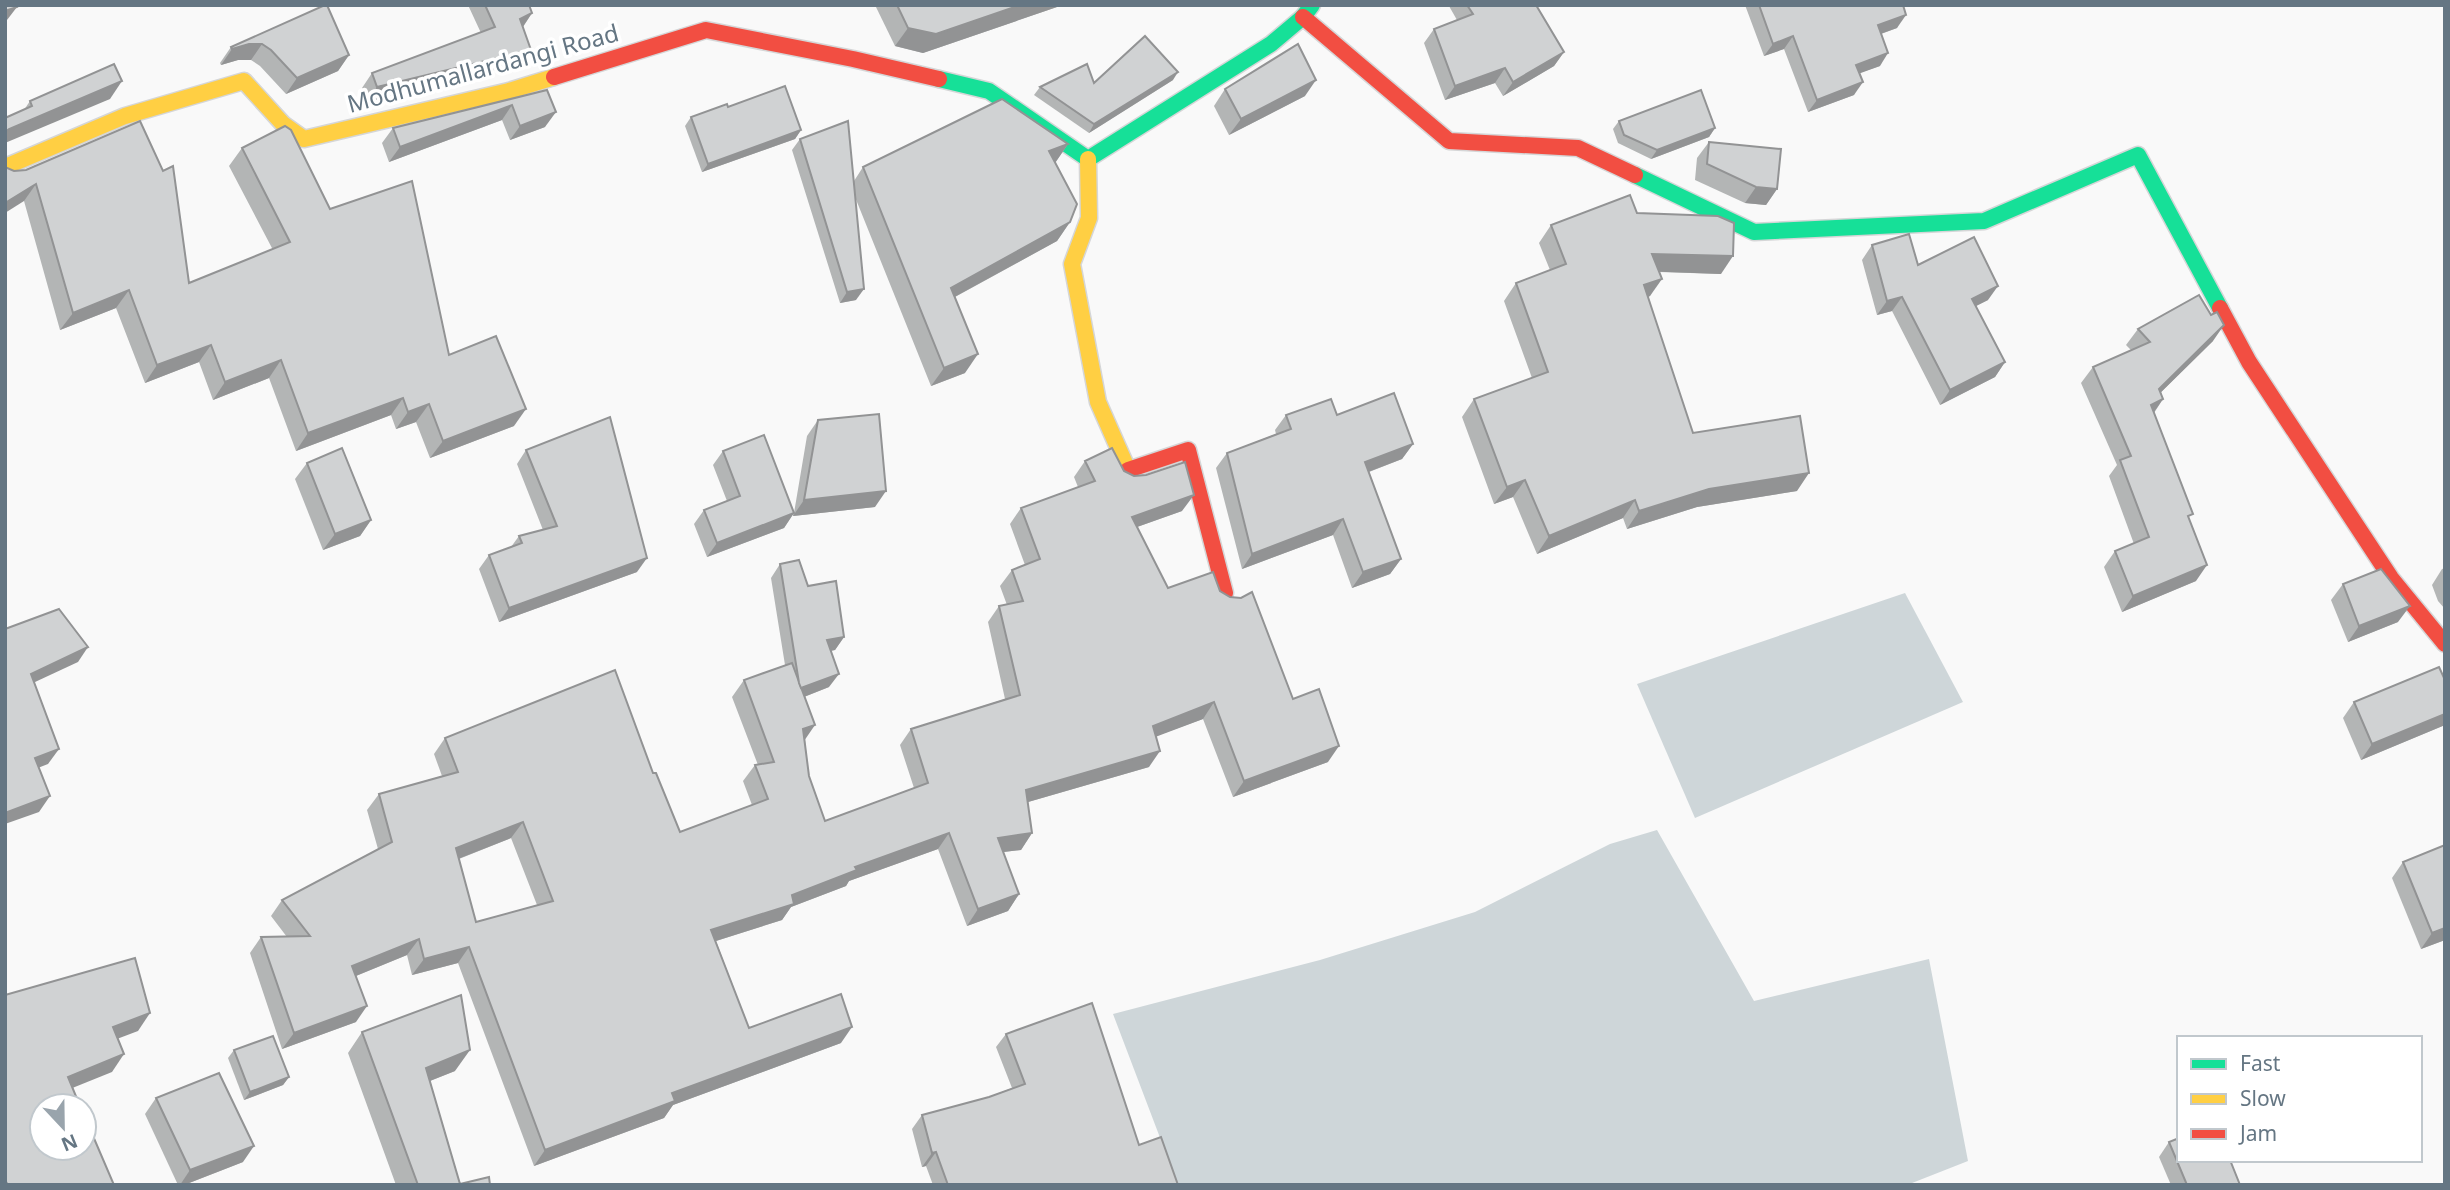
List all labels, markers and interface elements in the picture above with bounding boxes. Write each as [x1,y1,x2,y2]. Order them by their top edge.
street label: Modhumallardangi Road [343,15,622,120]
legend [2177,1036,2422,1162]
text: Fast [2240,1049,2281,1077]
text: Slow [2240,1084,2286,1112]
north arrow [28,1092,98,1162]
text: Jam [2238,1119,2277,1147]
text: N [57,1128,81,1158]

